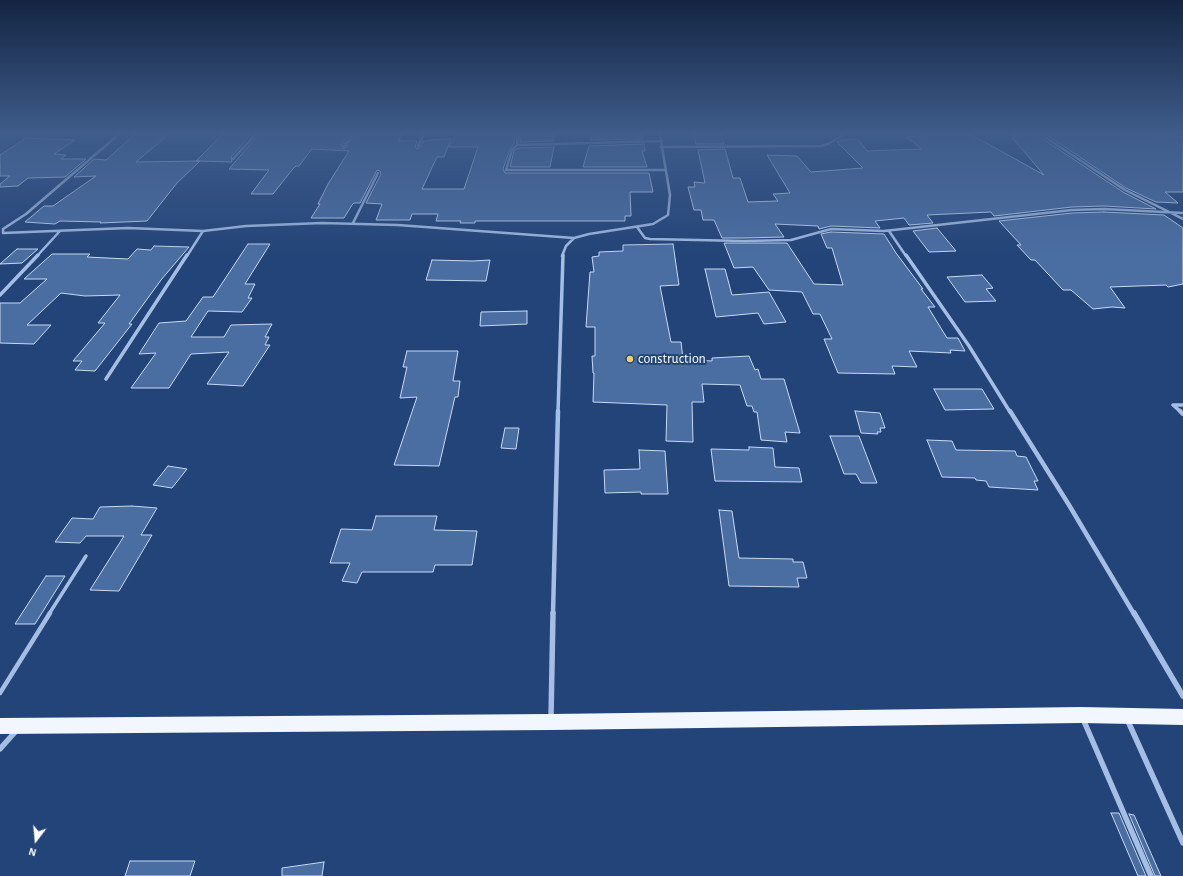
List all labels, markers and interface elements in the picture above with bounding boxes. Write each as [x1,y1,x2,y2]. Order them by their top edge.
place label: construction [638,351,706,367]
marker: construction [625,354,635,364]
north arrow [16,820,56,860]
text: N [27,846,38,858]

